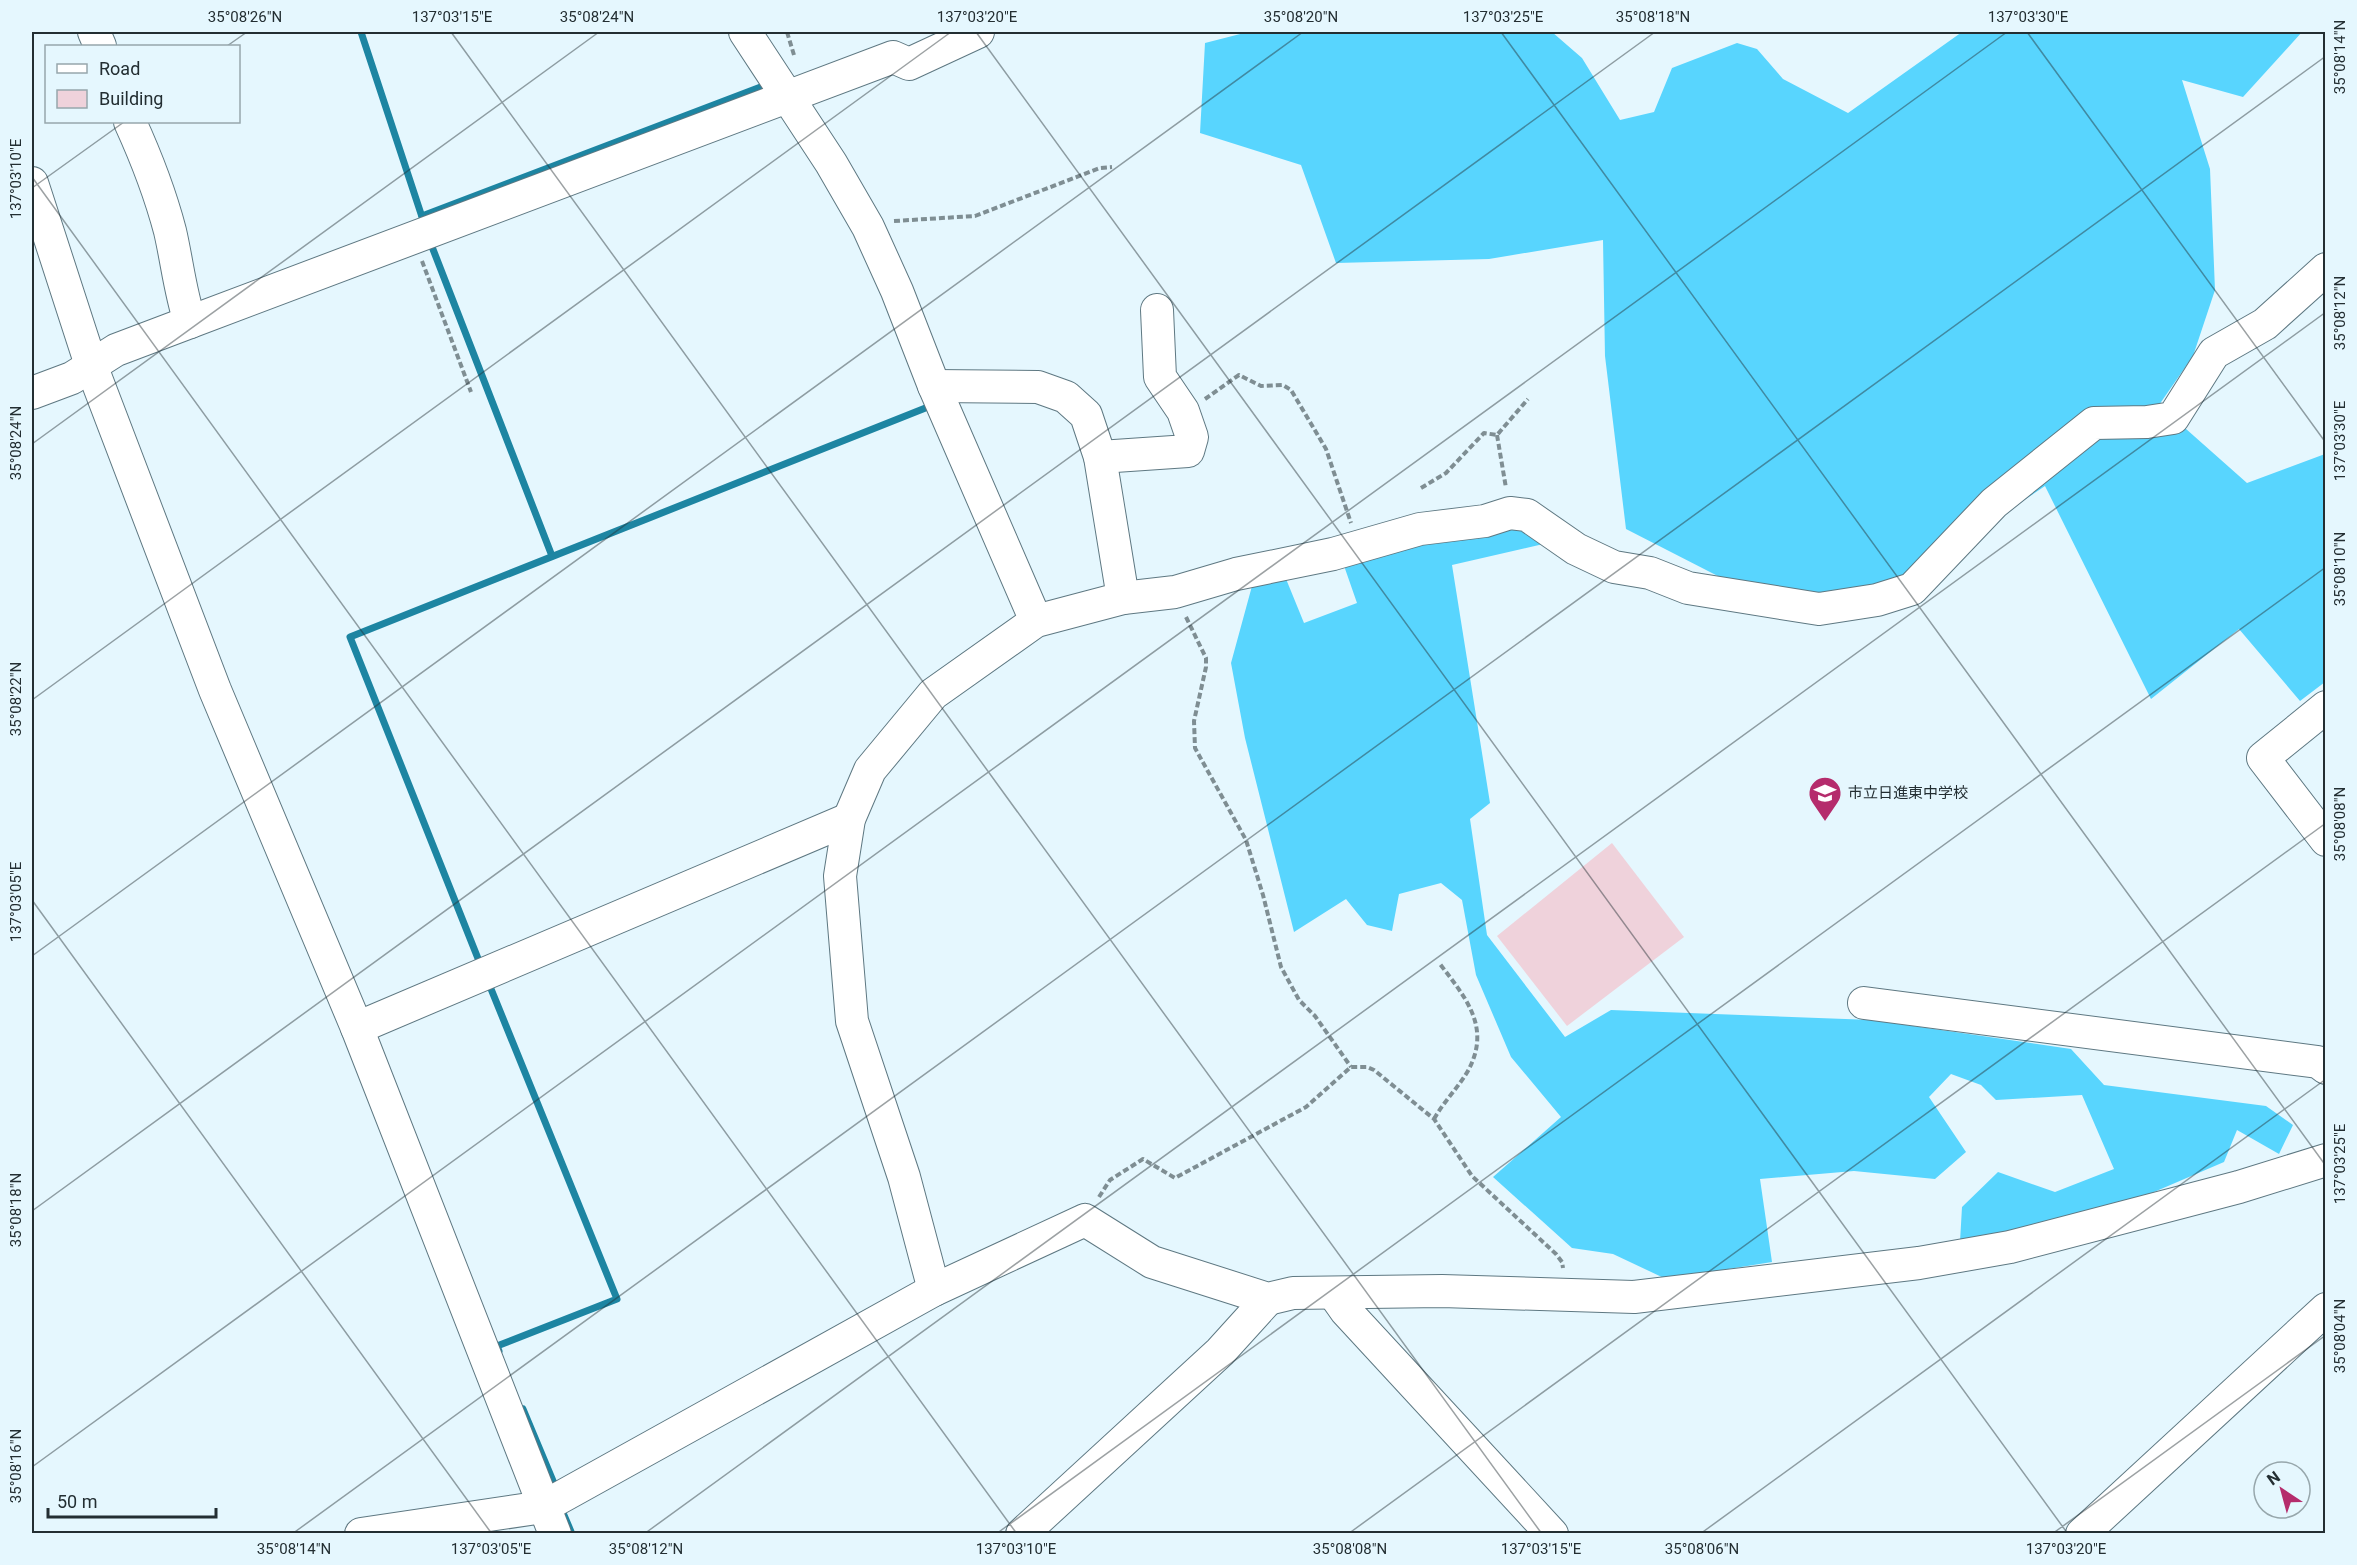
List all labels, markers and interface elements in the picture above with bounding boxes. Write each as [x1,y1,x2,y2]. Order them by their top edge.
text: 35°08'26"N [208,8,282,26]
text: 137°03'15"E [412,8,493,26]
text: 35°08'24"N [560,8,634,26]
text: 137°03'20"E [937,8,1018,26]
text: 35°08'20"N [1264,8,1338,26]
text: 137°03'25"E [1463,8,1544,26]
text: 35°08'18"N [1616,8,1690,26]
text: 137°03'30"E [1988,8,2069,26]
text: 35°08'14"N [2331,20,2349,94]
legend [45,45,240,123]
text: Road [99,58,140,79]
text: Building [99,88,163,109]
text: 137°03'10"E [7,138,25,219]
text: 35°08'12"N [2331,276,2349,350]
text: 137°03'30"E [2331,400,2349,481]
text: 35°08'24"N [7,406,25,480]
text: 35°08'10"N [2331,532,2349,606]
text: 35°08'22"N [7,662,25,736]
school or university icon: 市立日進東中学校 [1807,775,1843,822]
place label: 市立日進東中学校 [1848,784,1968,802]
text: 35°08'08"N [2331,787,2349,861]
text: 137°03'05"E [7,861,25,942]
text: 137°03'25"E [2331,1123,2349,1204]
text: 35°08'18"N [7,1173,25,1247]
text: 35°08'04"N [2331,1299,2349,1373]
text: 35°08'16"N [7,1429,25,1503]
north arrow [2252,1460,2312,1520]
text: N [2263,1467,2284,1489]
scale bar [48,1481,216,1519]
text: 50 m [57,1491,97,1512]
text: 35°08'14"N [257,1540,331,1558]
text: 137°03'05"E [451,1540,532,1558]
text: 35°08'12"N [609,1540,683,1558]
text: 137°03'10"E [976,1540,1057,1558]
text: 35°08'08"N [1313,1540,1387,1558]
text: 137°03'15"E [1501,1540,1582,1558]
text: 35°08'06"N [1665,1540,1739,1558]
text: 137°03'20"E [2026,1540,2107,1558]

